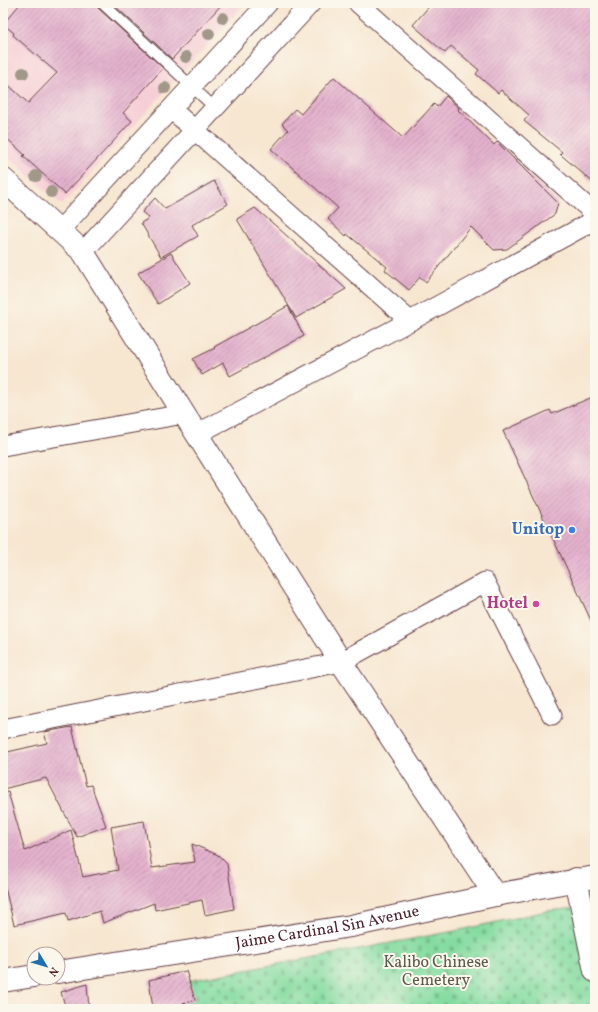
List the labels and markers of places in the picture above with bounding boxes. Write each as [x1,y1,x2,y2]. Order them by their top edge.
place label: Unitop [512,519,564,541]
marker: Unitop [567,525,577,535]
place label: Hotel [487,593,529,615]
marker: Hotel [531,599,541,609]

